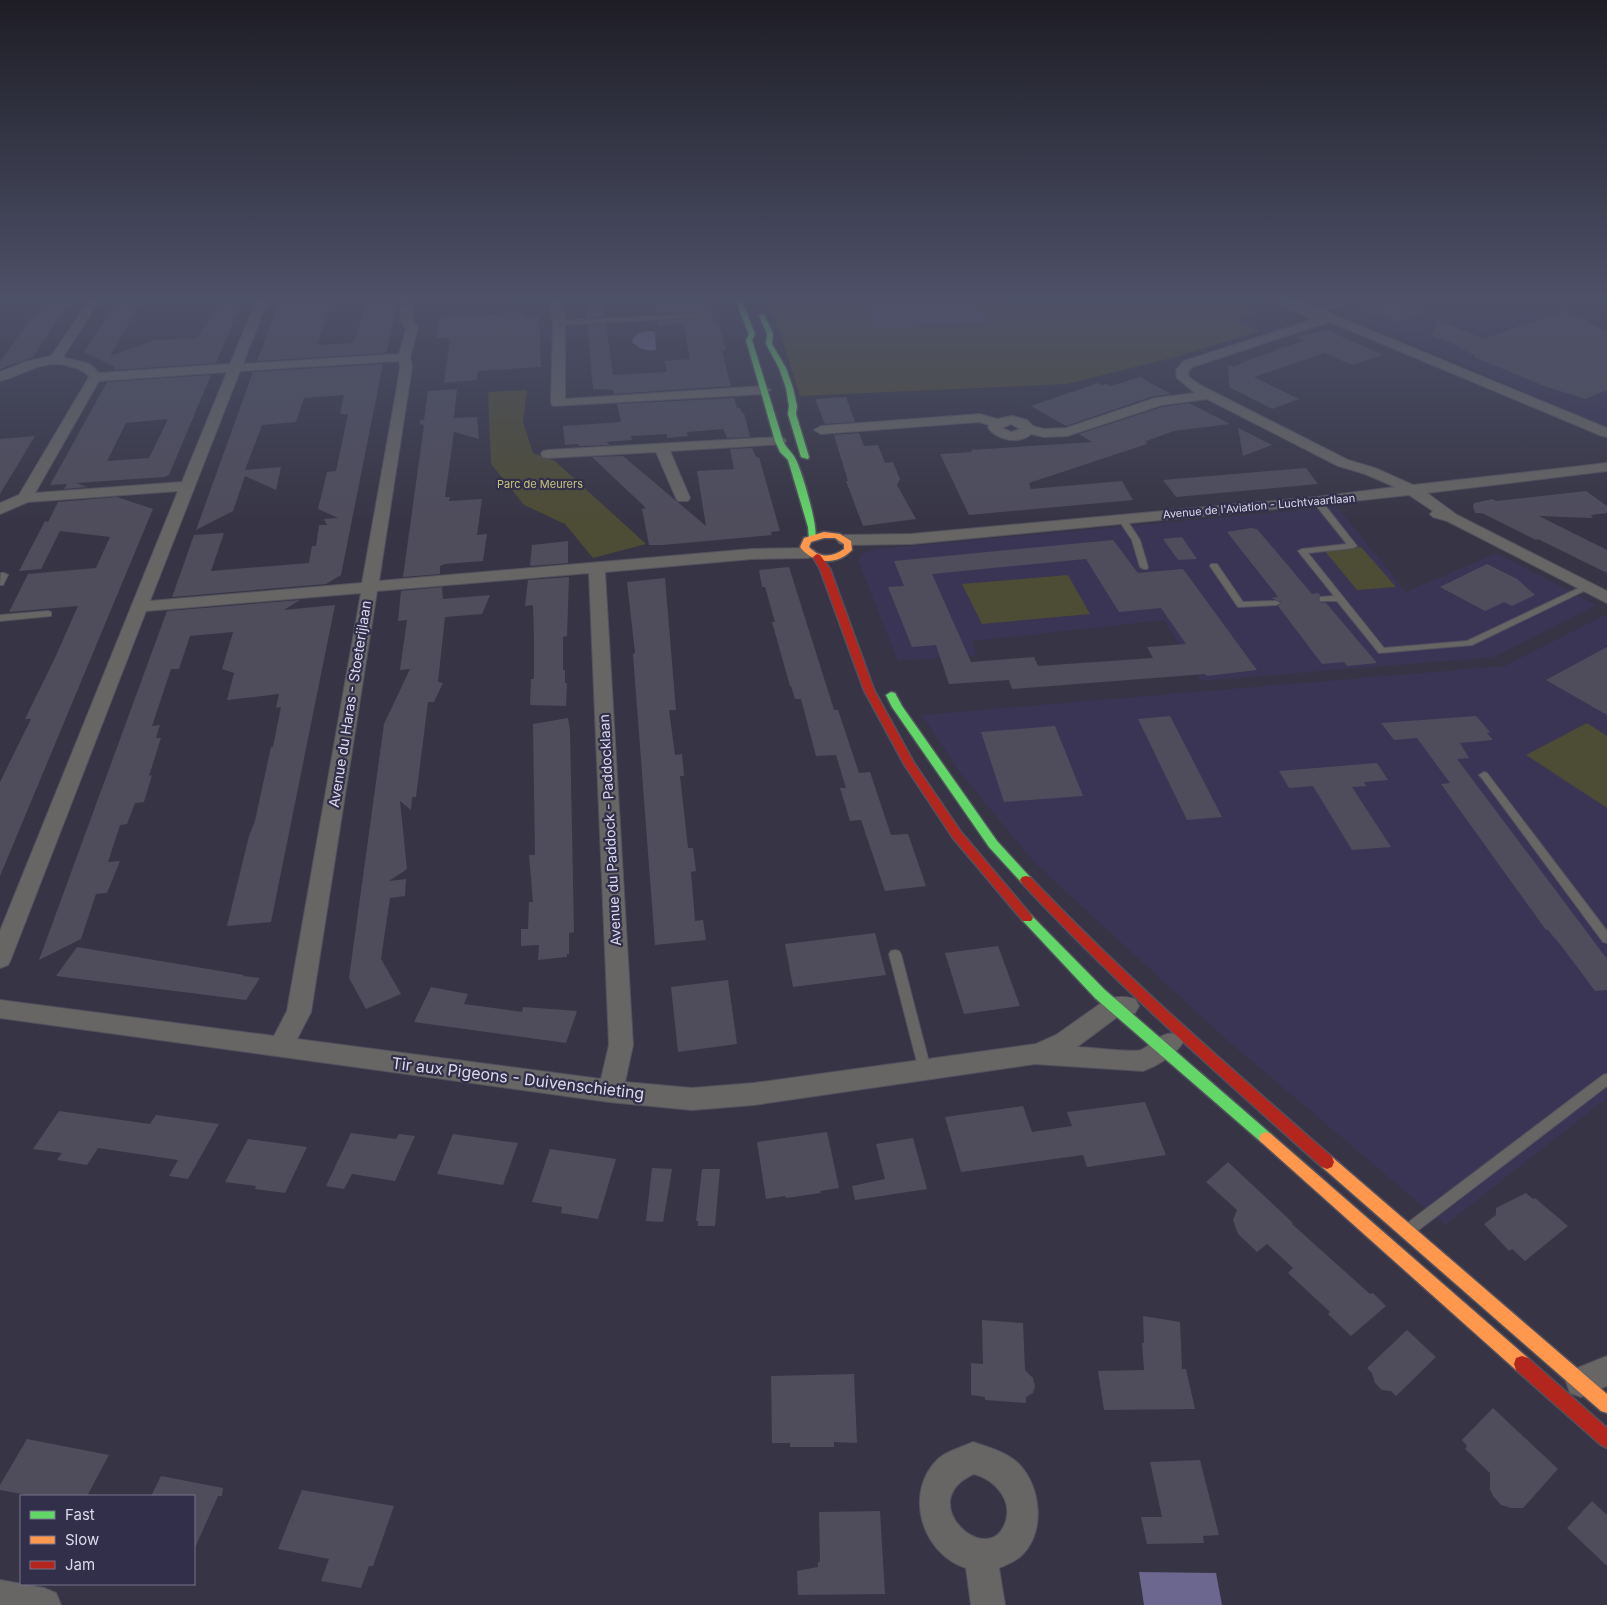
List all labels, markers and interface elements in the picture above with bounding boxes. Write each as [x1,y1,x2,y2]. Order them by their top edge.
park label: Parc de Meurers [497,477,583,491]
street label: Avenue de l'Aviation - Luchtvaartlaan [1162,491,1356,521]
street label: Avenue du Haras - Stoeterijlaan [325,599,374,809]
street label: Avenue du Paddock - Paddocklaan [595,714,624,946]
street label: Tir aux Pigeons - Duivenschieting [390,1053,646,1103]
legend [20,1495,195,1585]
text: Fast [65,1505,95,1524]
text: Slow [65,1530,99,1549]
text: Jam [65,1555,95,1574]

